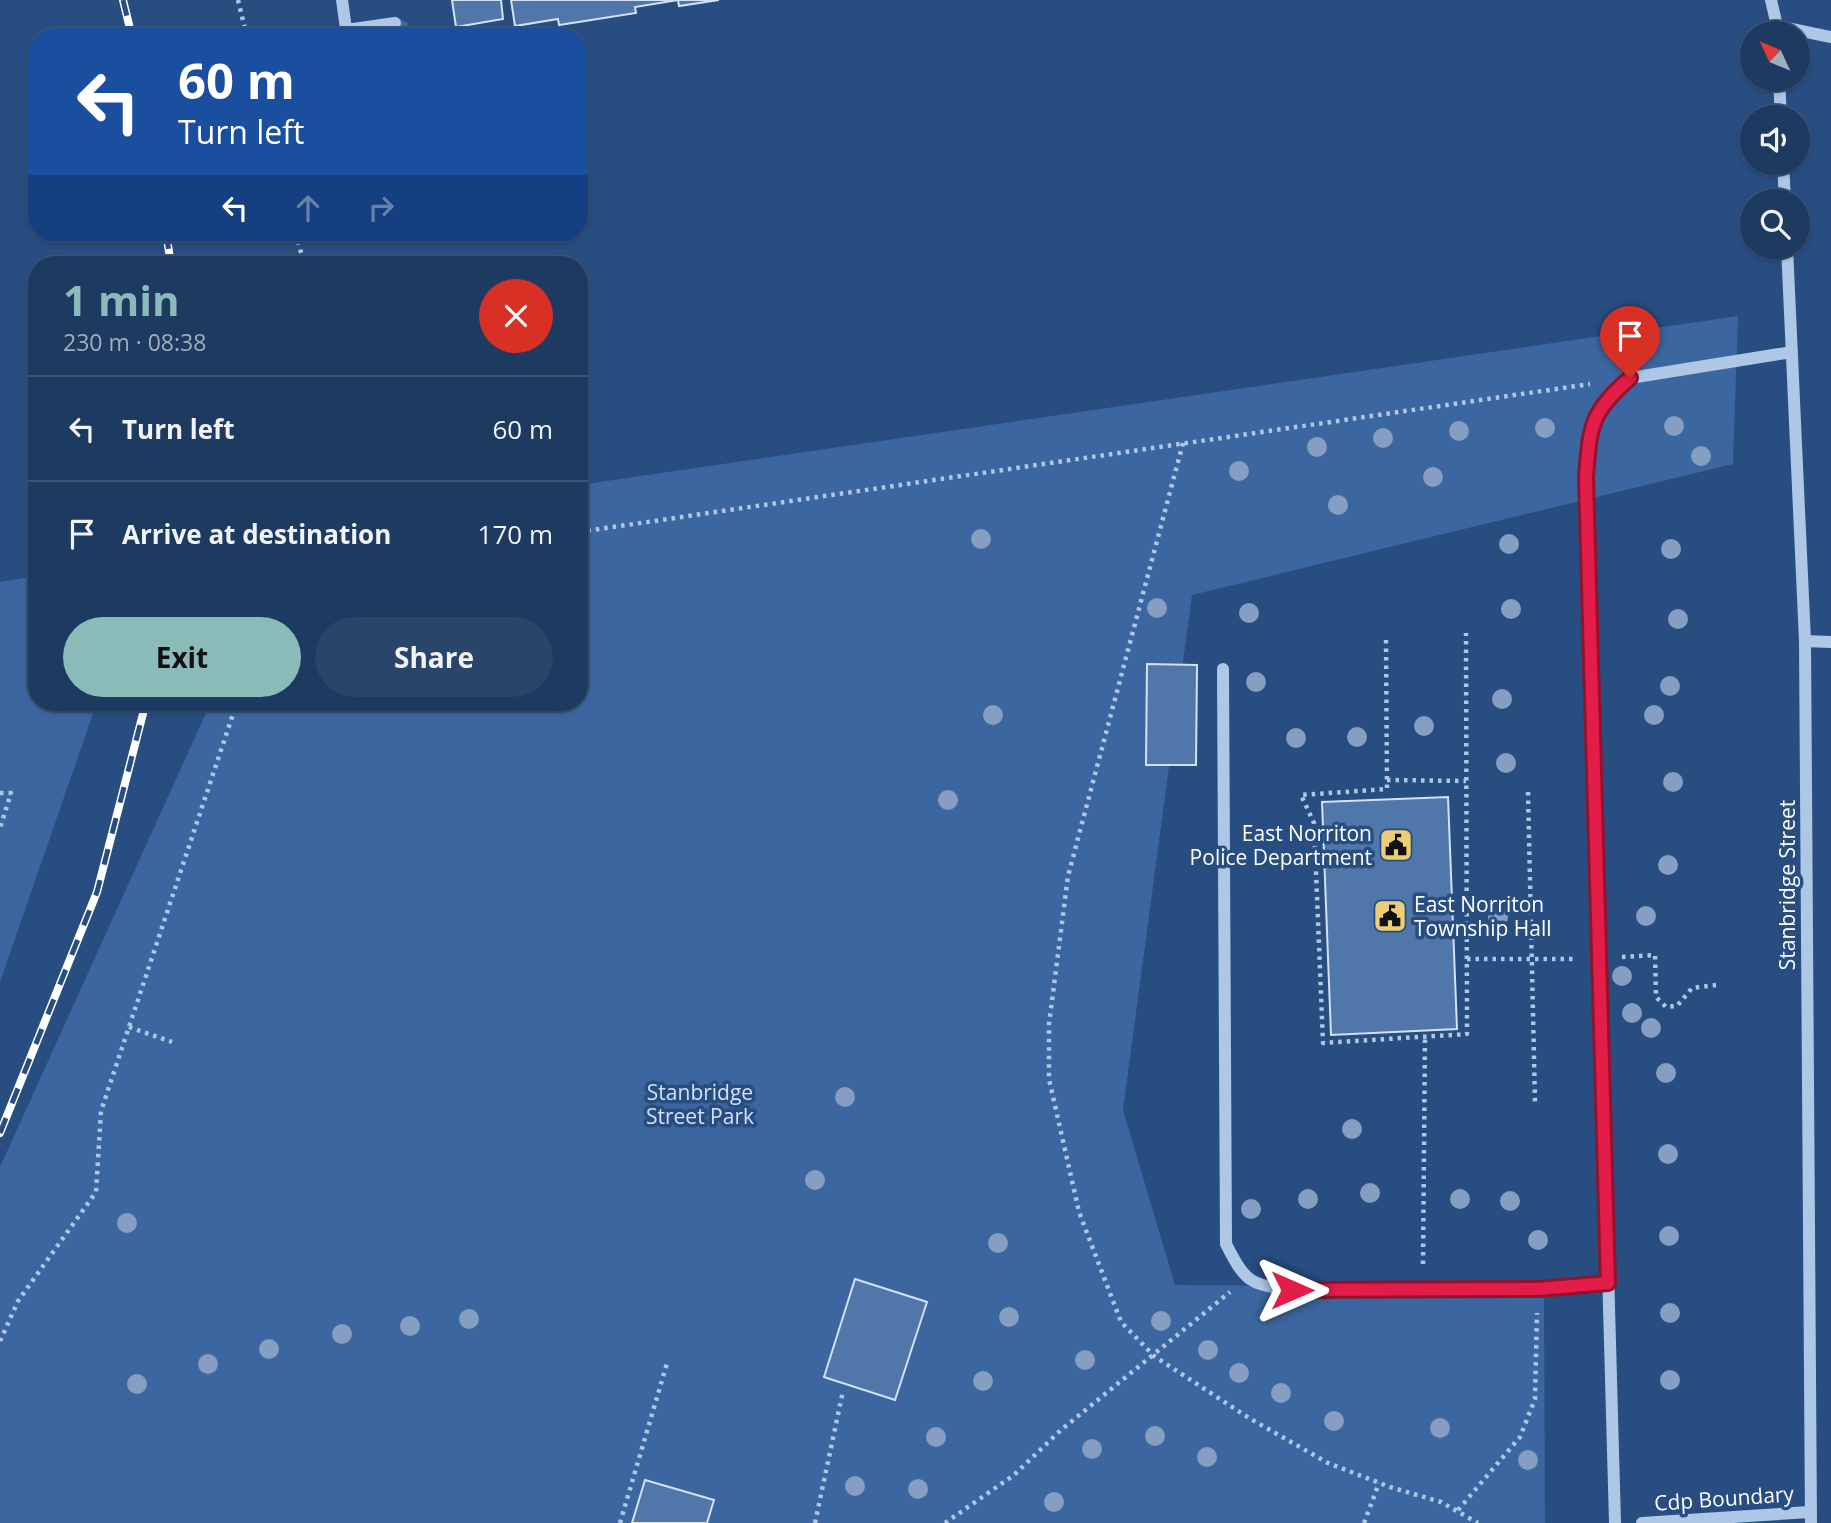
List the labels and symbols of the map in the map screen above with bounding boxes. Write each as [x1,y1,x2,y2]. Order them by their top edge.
north arrow [1740,21,1810,91]
pin [1600,306,1660,378]
street label: Stanbridge Street [1773,800,1801,970]
place label: East Norriton Police Department [1190,819,1372,871]
public building icon: East Norriton Police Department [1377,826,1415,864]
place label: East Norriton Township Hall [1414,890,1552,942]
public building icon: East Norriton Township Hall [1371,897,1409,935]
park label: Stanbridge Street Park [646,1078,754,1130]
position arrow [1255,1253,1329,1327]
street label: Cdp Boundary [1653,1479,1795,1517]

